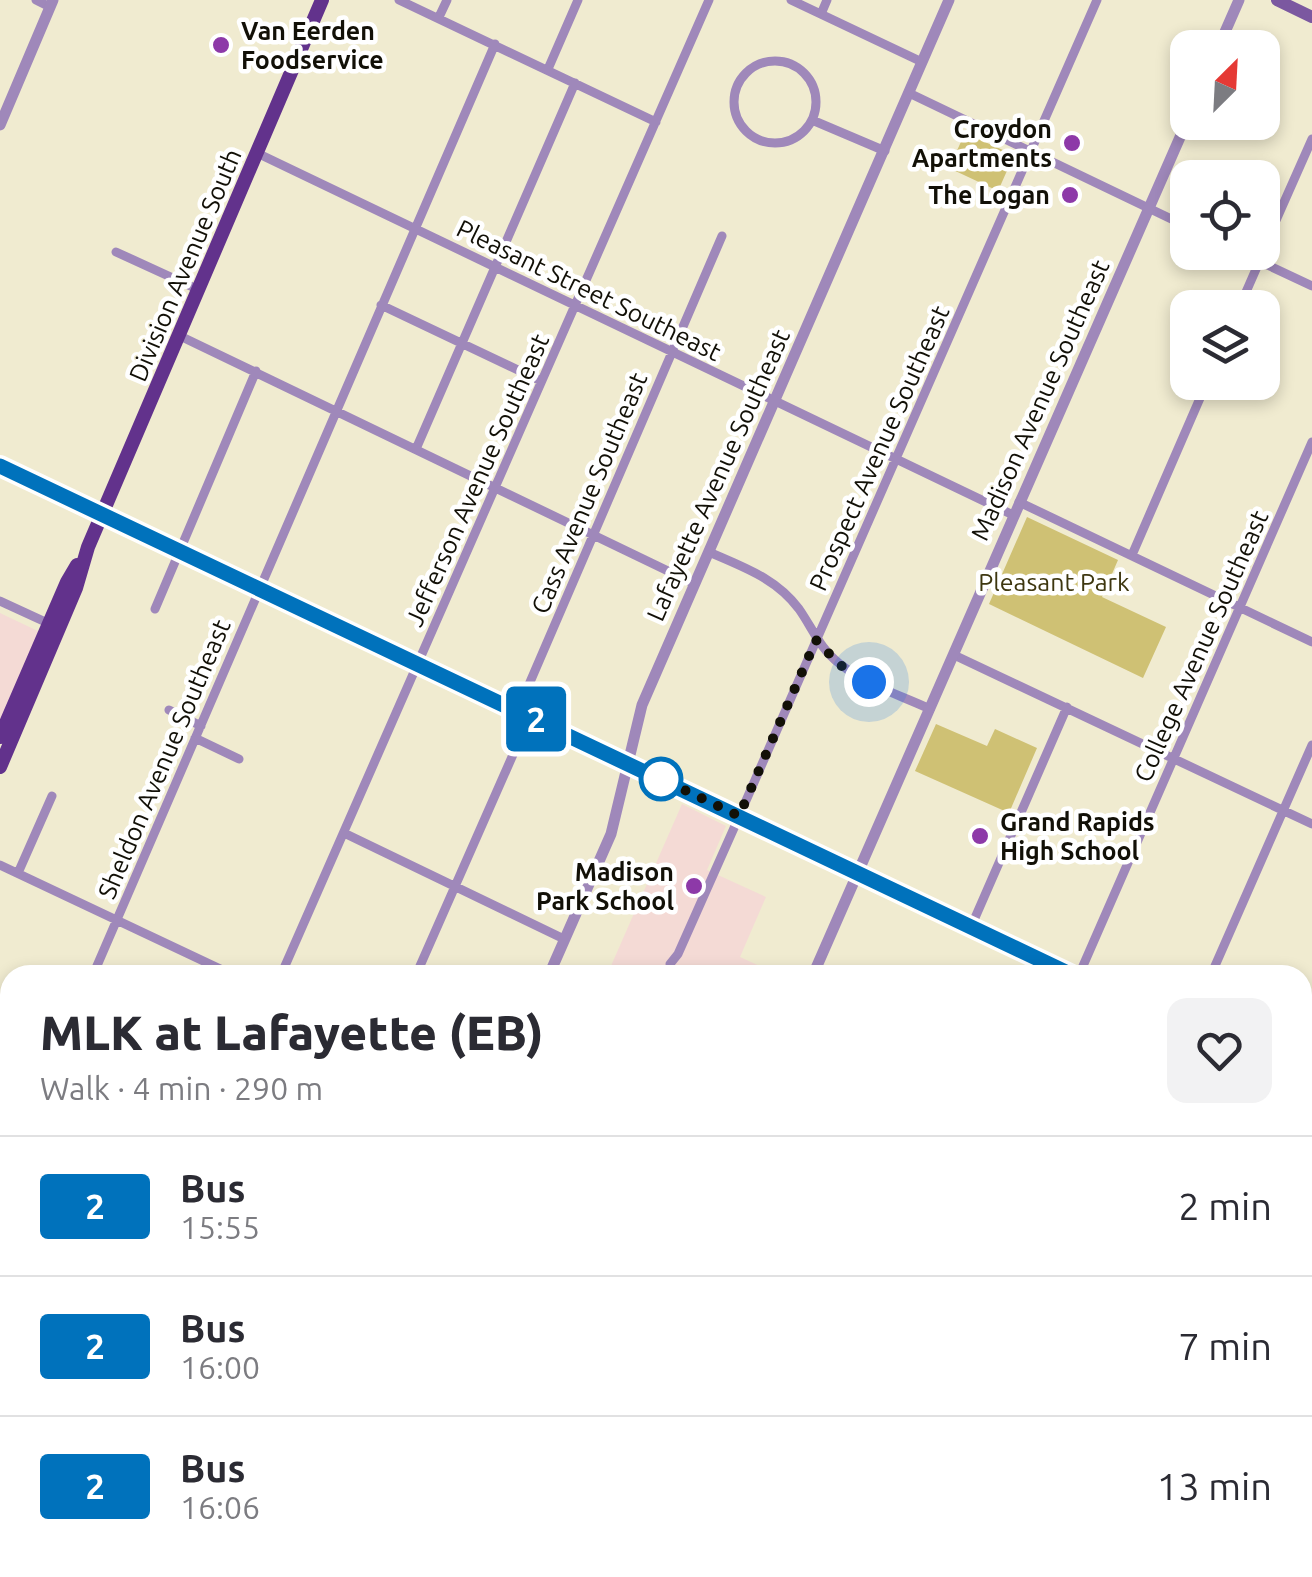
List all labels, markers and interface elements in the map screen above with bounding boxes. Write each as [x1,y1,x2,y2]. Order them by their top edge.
place label: Van Eerden Foodservice [241,17,384,74]
north arrow [1170,30,1280,140]
map controls [1170,30,1280,400]
marker: Van Eerden Foodservice [210,34,232,56]
place label: Croydon Apartments [912,115,1052,172]
marker: Croydon Apartments [1061,132,1083,154]
street label: Division Avenue South [123,145,247,385]
button: locate [1170,160,1280,270]
place label: The Logan [928,181,1050,209]
marker: The Logan [1059,184,1081,206]
street label: Pleasant Street Southeast [452,214,726,366]
street label: Madison Avenue Southeast [965,255,1115,545]
button: layers [1170,290,1280,400]
street label: Prospect Avenue Southeast [803,301,955,595]
street label: Lafayette Avenue Southeast [641,325,795,625]
street label: Jefferson Avenue Southeast [400,329,554,631]
street label: Cass Avenue Southeast [526,368,653,618]
street label: College Avenue Southeast [1128,506,1274,786]
park label: Pleasant Park [978,568,1130,596]
street label: Sheldon Avenue Southeast [92,615,236,903]
your location [844,657,894,707]
line badge: 2 [504,686,568,752]
text: 2 [526,699,546,739]
unlabelled marker [640,758,682,800]
place label: Grand Rapids High School [1000,808,1155,865]
marker: Grand Rapids High School [969,825,991,847]
place label: Madison Park School [536,858,674,915]
marker: Madison Park School [683,875,705,897]
button: heart [1167,998,1272,1103]
text: MLK at Lafayette (EB) [40,1005,543,1059]
text: Walk · 4 min · 290 m [40,1070,323,1106]
text: Bus [180,1167,245,1209]
text: 2 min [1178,1185,1272,1227]
text: 2 [85,1186,105,1226]
text: 15:55 [180,1209,260,1245]
text: Bus [180,1307,245,1349]
text: 7 min [1178,1325,1272,1367]
text: 2 [85,1326,105,1366]
text: 16:00 [180,1349,260,1385]
text: Bus [180,1447,245,1489]
text: 13 min [1157,1465,1272,1507]
text: 2 [85,1466,105,1506]
text: 16:06 [180,1489,260,1525]

